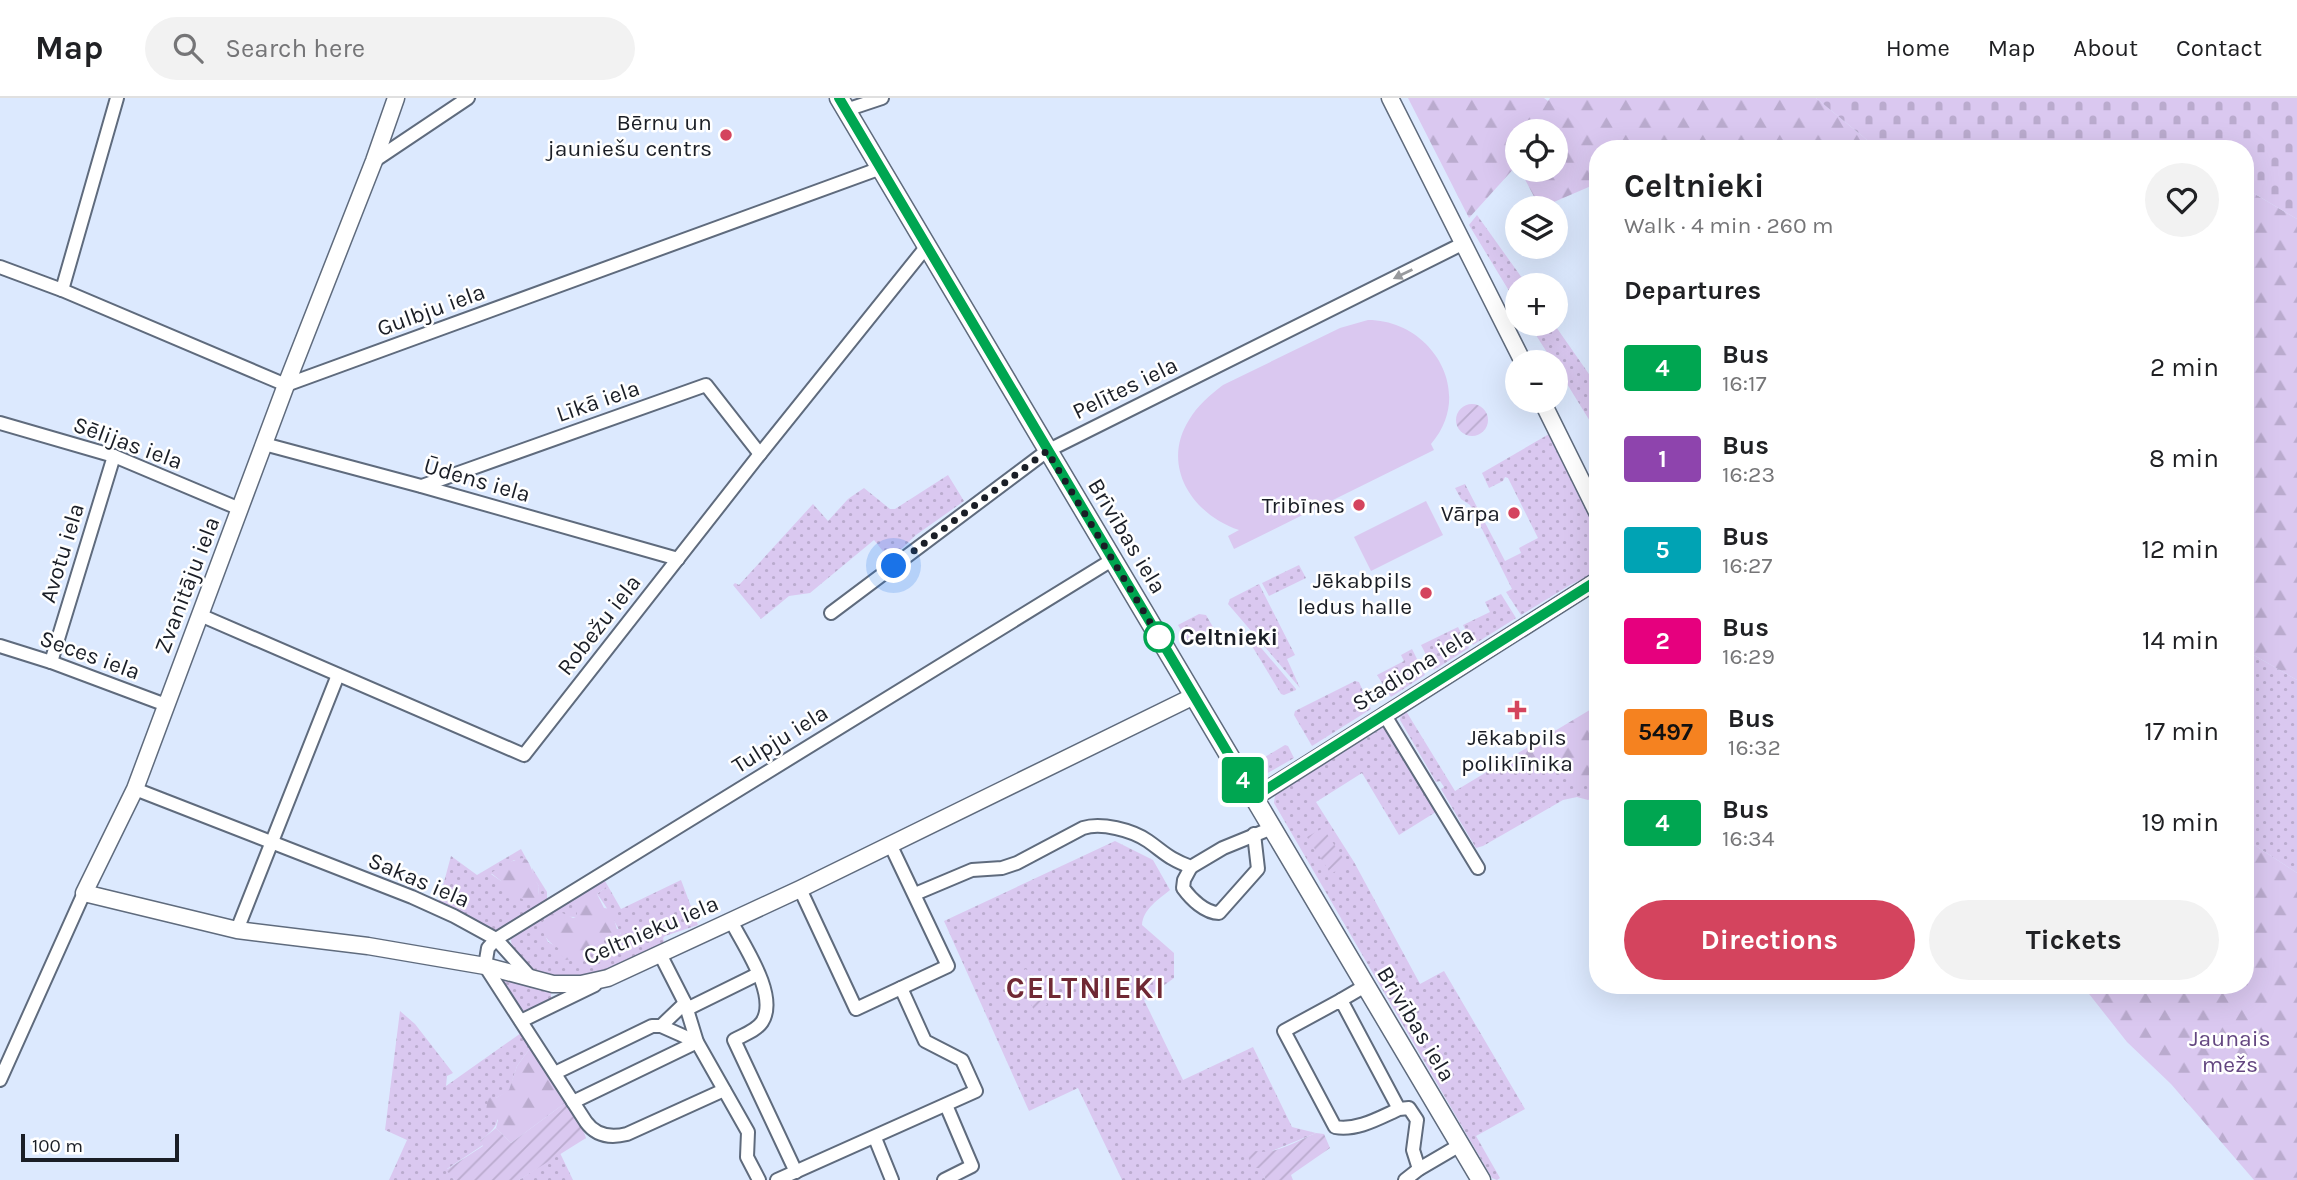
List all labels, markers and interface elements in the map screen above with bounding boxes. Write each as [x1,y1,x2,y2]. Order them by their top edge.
search box [145,17,635,80]
text: Map [35,29,103,67]
icon: search [169,29,207,67]
text: Search here [225,33,365,64]
text: Home [1886,34,1950,62]
text: Map [1988,34,2035,62]
text: About [2073,34,2138,62]
text: Contact [2176,34,2262,62]
place label: Bērnu un jauniešu centrs [546,109,712,162]
map controls [1505,119,1568,413]
button: locate [1505,119,1568,182]
marker: Bērnu un jauniešu centrs [718,127,734,143]
button: heart [2145,163,2219,237]
text: Celtnieki [1624,167,1765,205]
button: layers [1505,196,1568,259]
text: Walk · 4 min · 260 m [1624,212,1834,239]
one-way arrow [1393,268,1413,279]
button: + [1505,273,1568,336]
text: Departures [1624,275,1761,306]
street label: Gulbju iela [373,278,489,342]
text: Bus [1722,339,1769,370]
button: − [1505,350,1568,413]
street label: Pelītes iela [1068,351,1182,425]
text: 2 min [2150,352,2219,383]
text: 4 [1655,354,1670,382]
text: 16:17 [1722,370,1766,397]
street label: Līkā iela [553,374,643,428]
street label: Sēlijas iela [70,411,186,475]
text: Bus [1722,430,1769,461]
text: 8 min [2149,443,2219,474]
text: 1 [1658,445,1667,473]
street label: Ūdens iela [421,452,533,508]
text: 16:23 [1722,461,1775,488]
street label: Brīvības iela [1082,474,1172,598]
place label: Tribīnes [1262,492,1345,519]
marker: Tribīnes [1351,497,1367,513]
street label: Avotu iela [34,500,90,606]
place label: Vārpa [1441,500,1500,527]
marker: Vārpa [1506,505,1522,521]
street label: Zvanītāju iela [149,513,225,657]
text: Bus [1722,521,1769,552]
text: 12 min [2141,534,2219,565]
text: 5 [1656,536,1669,564]
your location [876,548,911,583]
text: 16:27 [1722,552,1772,579]
place label: Jēkabpils ledus halle [1297,567,1412,620]
street label: Robežu iela [551,569,647,681]
marker: Jēkabpils ledus halle [1418,585,1434,601]
text: Bus [1722,612,1769,643]
street label: Stadiona iela [1347,621,1479,717]
marker: Celtnieki [1144,622,1174,652]
street label: Seces iela [36,624,144,686]
place label: Celtnieki [1180,624,1278,651]
text: 14 min [2142,625,2219,656]
text: 2 [1655,627,1670,655]
text: 16:29 [1722,643,1775,670]
street label: Tulpju iela [727,699,833,779]
marker: Jēkabpils poliklīnika [1507,700,1527,720]
text: Bus [1728,703,1775,734]
text: 17 min [2144,716,2219,747]
text: 5497 [1638,718,1693,746]
place label: Jēkabpils poliklīnika [1461,724,1573,777]
text: 16:32 [1728,734,1781,761]
line badge: 4 [1220,757,1266,803]
text: 4 [1236,766,1250,794]
text: Bus [1722,794,1769,825]
text: 19 min [2141,807,2219,838]
text: 4 [1655,809,1670,837]
text: 16:34 [1722,825,1775,852]
street label: Sakas iela [364,847,474,913]
street label: Celtnieku iela [580,890,722,970]
button: Directions [1624,900,1915,980]
button: Tickets [1929,900,2219,980]
street label: Brīvības iela [1371,962,1461,1086]
district label: CELTNIEKI [1006,970,1166,1006]
park label: Jaunais mežs [2189,1025,2271,1078]
scale bar [21,1131,178,1163]
text: 100 m [32,1135,83,1157]

